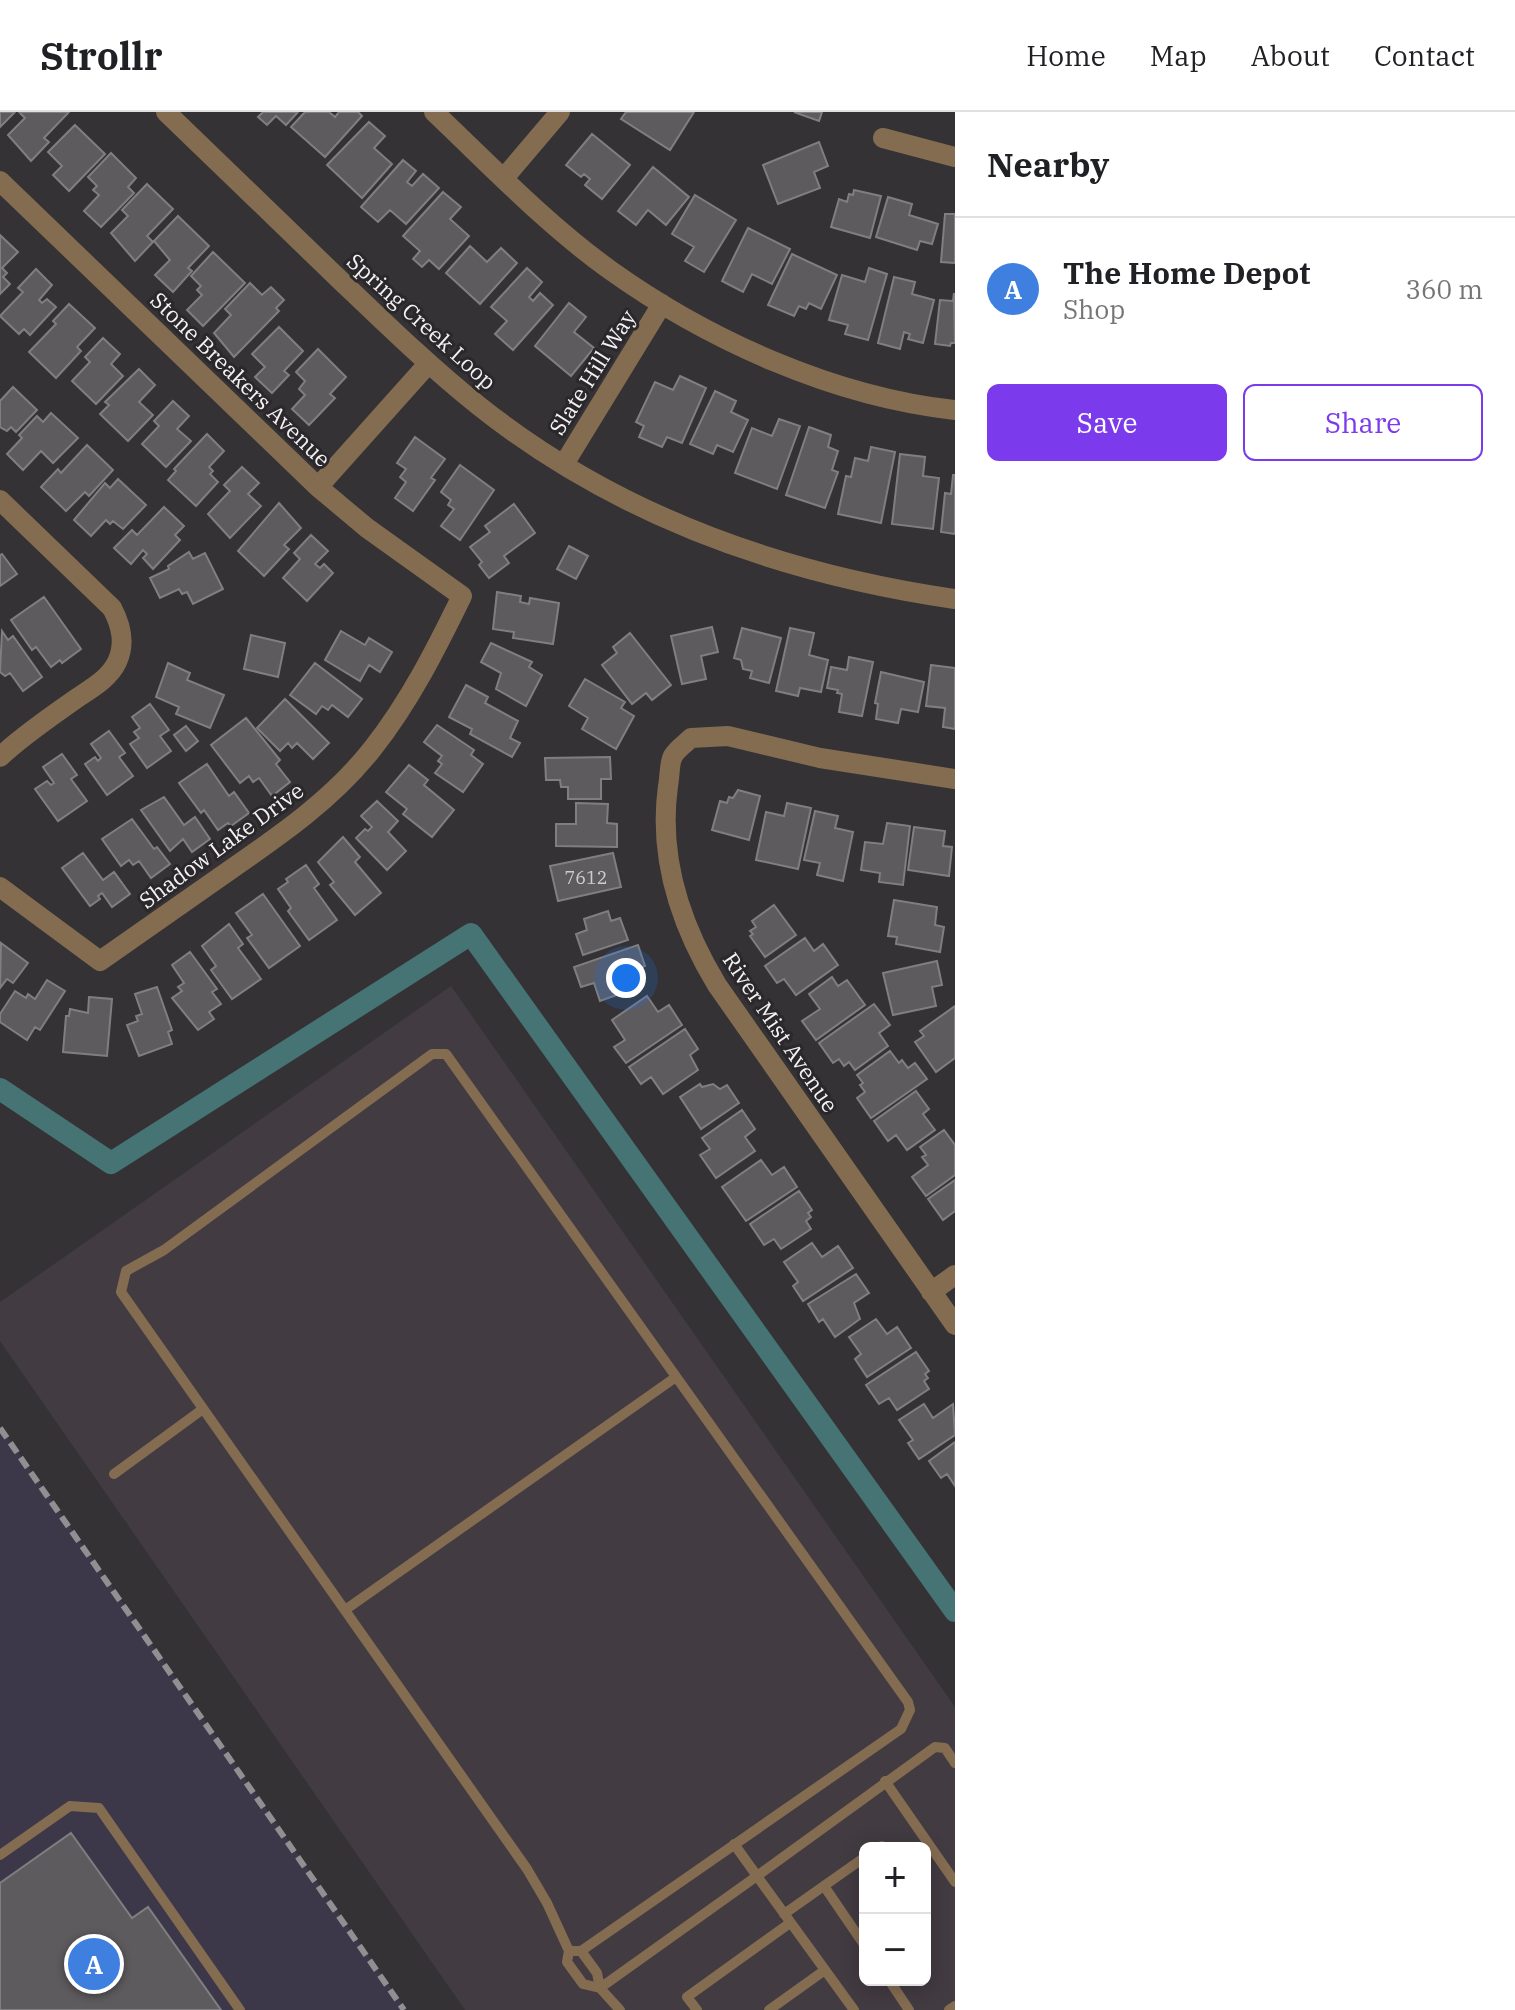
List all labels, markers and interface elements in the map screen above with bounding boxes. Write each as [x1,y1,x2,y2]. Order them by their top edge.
text: Strollr [40,31,162,80]
text: Home [1026,37,1106,74]
text: Map [1150,37,1207,74]
text: About [1251,37,1330,74]
text: Contact [1374,37,1475,74]
text: Nearby [987,142,1109,186]
street label: Spring Creek Loop [341,246,503,396]
text: The Home Depot [1063,253,1310,292]
text: A [1004,272,1022,306]
text: 360 m [1405,272,1483,306]
street label: Stone Breakers Avenue [145,285,337,473]
text: Shop [1063,292,1125,326]
street label: Slate Hill Way [542,304,642,440]
button: Save [987,384,1227,461]
button: Share [1243,384,1483,461]
street label: Shadow Lake Drive [133,776,309,914]
house number: 7612 [564,866,608,889]
street label: River Mist Avenue [717,946,845,1118]
your location [606,958,646,998]
map controls [859,1842,931,1986]
button: + [859,1842,931,1914]
button: − [859,1914,931,1986]
pin: A [68,1934,120,1994]

